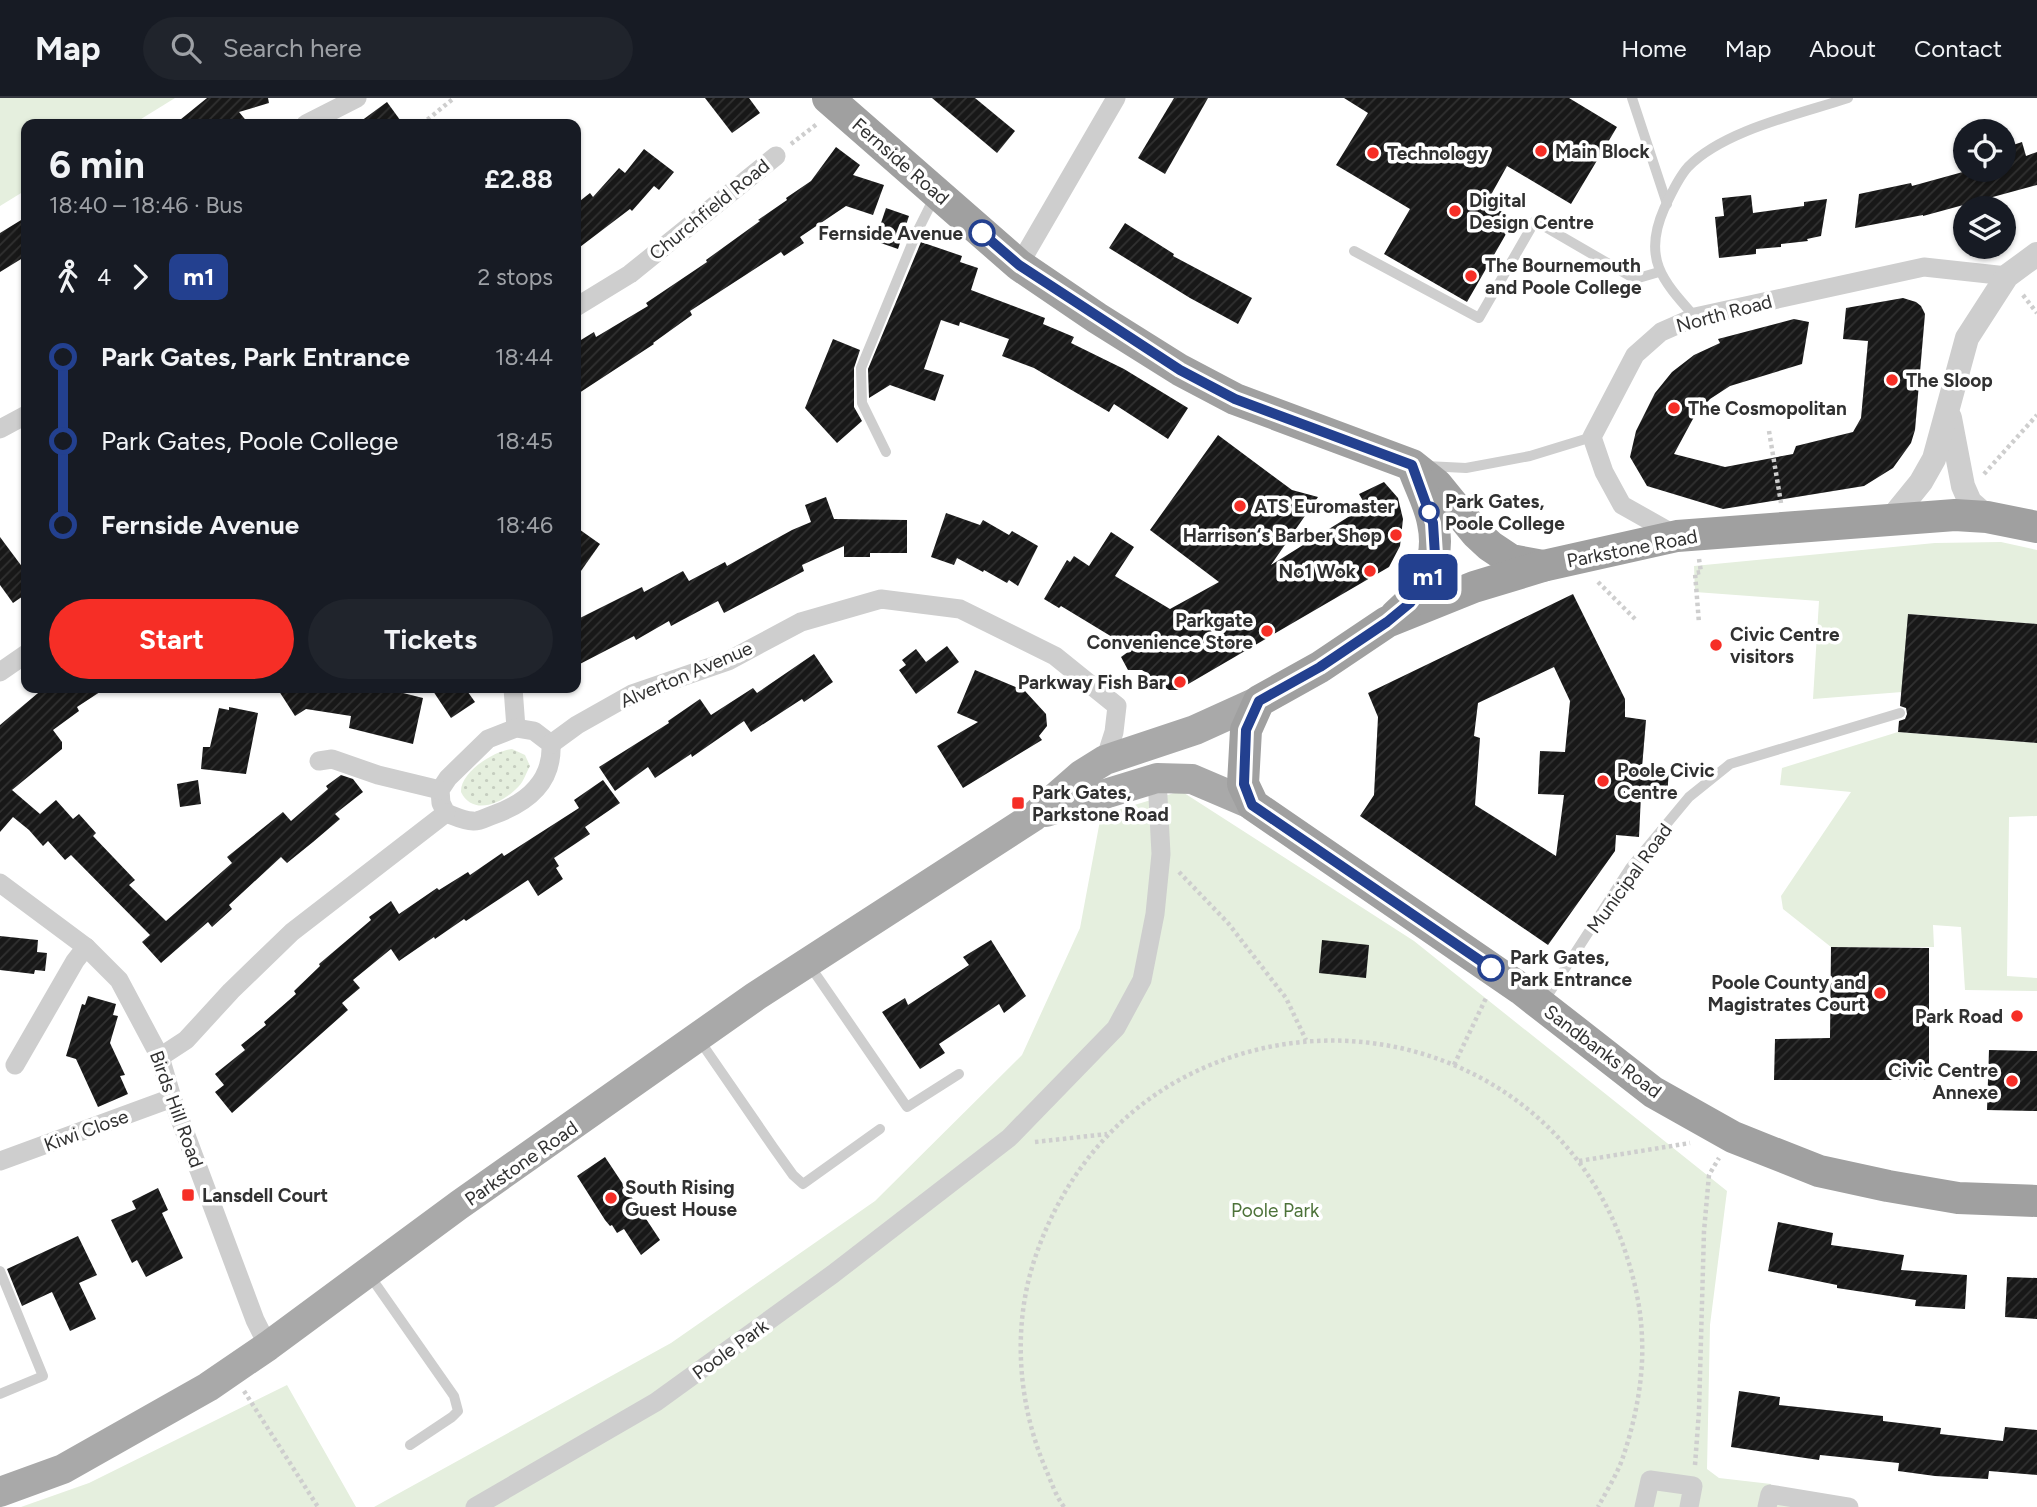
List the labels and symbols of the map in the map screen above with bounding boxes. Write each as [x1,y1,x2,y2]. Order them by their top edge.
street label: Fernside Road [848,113,954,210]
place label: Main Block [1555,140,1650,163]
place label: Technology [1387,142,1489,165]
marker: Main Block [1533,143,1549,159]
marker: Technology [1365,145,1381,161]
street label: Churchfield Road [645,154,774,265]
place label: Digital Design Centre [1469,189,1594,234]
marker: Digital Design Centre [1447,203,1463,219]
marker: Fernside Avenue [969,220,995,246]
place label: Fernside Avenue [818,222,963,245]
place label: The Bournemouth and Poole College [1485,254,1642,299]
marker: The Bournemouth and Poole College [1463,268,1479,284]
street label: North Road [1674,290,1775,337]
place label: The Sloop [1906,369,1993,392]
marker: The Sloop [1884,372,1900,388]
place label: The Cosmopolitan [1688,397,1847,420]
marker: The Cosmopolitan [1666,400,1682,416]
place label: Park Gates, Poole College [1445,490,1565,535]
place label: ATS Euromaster [1254,495,1395,518]
marker: ATS Euromaster [1232,498,1248,514]
marker: Park Gates, Poole College [1419,502,1439,522]
place label: Harrison‘s Barber Shop [1183,524,1382,547]
street label: Parkstone Road [1565,525,1699,572]
marker: Harrison‘s Barber Shop [1388,527,1404,543]
line badge: m1 [1396,554,1460,600]
place label: No1 Wok [1279,560,1357,583]
marker: No1 Wok [1362,563,1378,579]
place label: Parkgate Convenience Store [1087,609,1253,654]
marker: Parkgate Convenience Store [1259,623,1275,639]
place label: Civic Centre visitors [1730,623,1840,668]
street label: Alverton Avenue [617,636,756,713]
marker: Civic Centre visitors [1708,637,1724,653]
place label: Parkway Fish Bar [1018,671,1166,694]
marker: Parkway Fish Bar [1172,674,1188,690]
place label: Poole Civic Centre [1617,759,1715,804]
marker: Poole Civic Centre [1595,773,1611,789]
place label: Park Gates, Parkstone Road [1032,781,1169,826]
marker: Park Gates, Parkstone Road [1010,795,1026,811]
street label: Municipal Road [1582,819,1677,938]
place label: Park Gates, Park Entrance [1510,946,1632,991]
marker: Park Gates, Park Entrance [1478,955,1504,981]
place label: Poole County and Magistrates Court [1708,971,1866,1016]
marker: Poole County and Magistrates Court [1872,985,1888,1001]
street label: Sandbanks Road [1539,1000,1666,1103]
place label: Park Road [1915,1005,2003,1028]
marker: Park Road [2009,1008,2025,1024]
street label: Birds Hill Road [145,1048,208,1171]
place label: Civic Centre Annexe [1888,1059,1998,1104]
marker: Civic Centre Annexe [2004,1073,2020,1089]
street label: Kiwi Close [41,1105,132,1156]
street label: Parkstone Road [460,1116,582,1211]
place label: South Rising Guest House [625,1176,737,1221]
place label: Lansdell Court [202,1184,328,1207]
marker: Lansdell Court [180,1187,196,1203]
marker: South Rising Guest House [603,1190,619,1206]
park label: Poole Park [1231,1199,1320,1222]
street label: Poole Park [688,1314,773,1385]

